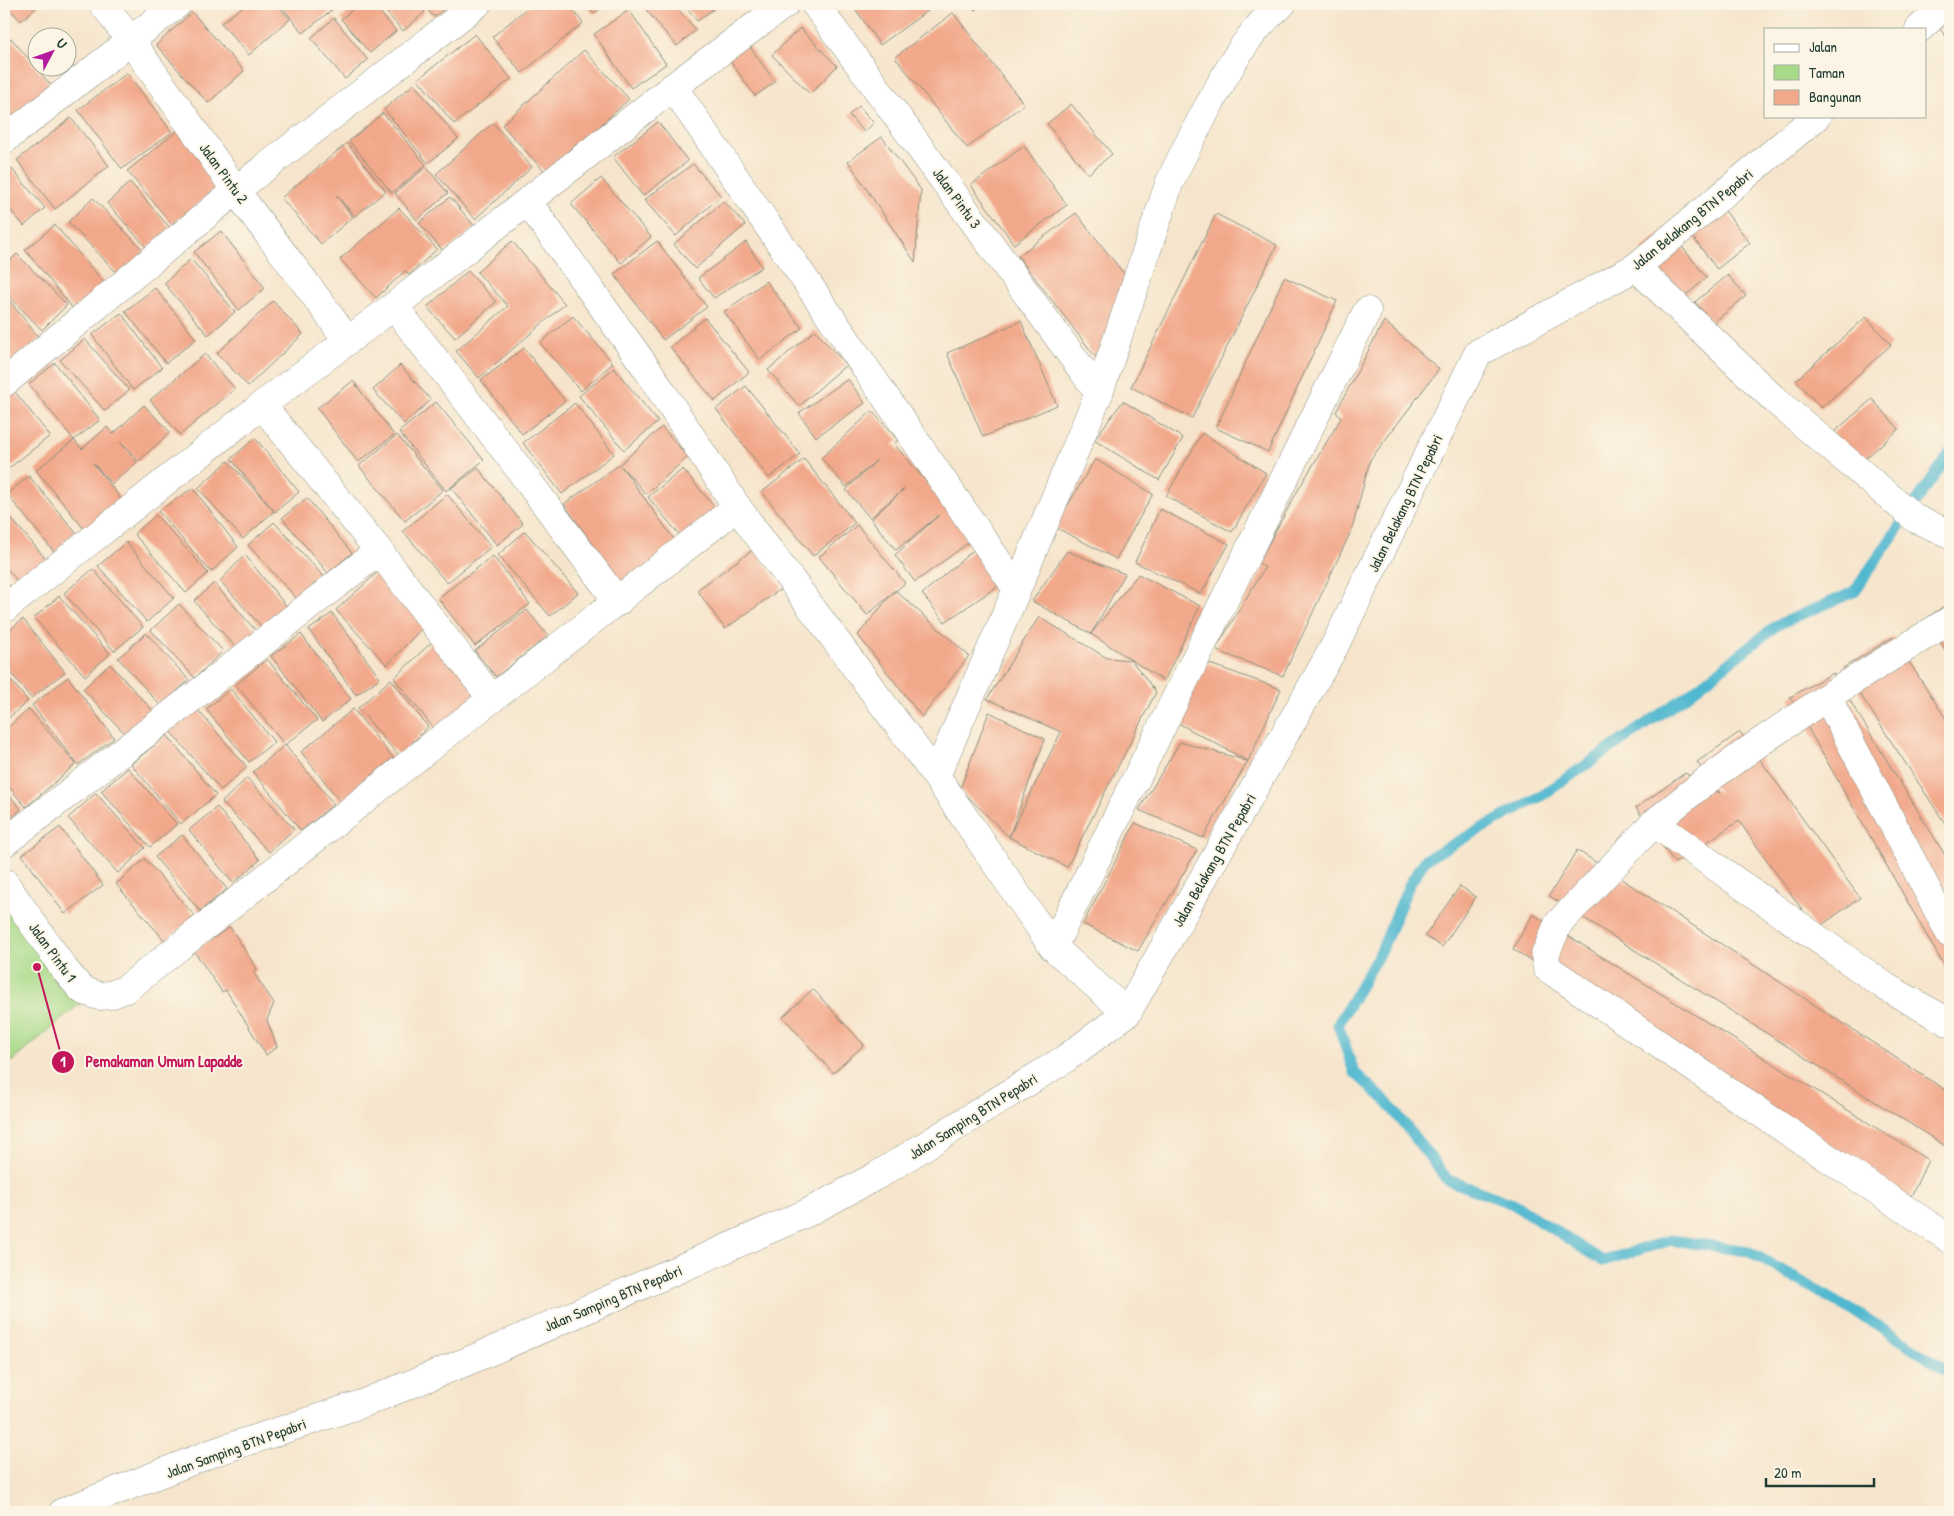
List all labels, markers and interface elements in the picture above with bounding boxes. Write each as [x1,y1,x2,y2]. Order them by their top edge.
north arrow [28,28,78,78]
legend [1764,28,1926,118]
text: U [52,34,72,53]
text: Jalan [1809,36,1837,57]
text: Taman [1809,62,1845,83]
text: Bangunan [1809,86,1862,107]
street label: Jalan Pintu 2 [195,138,253,208]
street label: Jalan Pintu 3 [928,163,986,233]
street label: Jalan Belakang BTN Pepabri [1627,163,1757,275]
street label: Jalan Belakang BTN Pepabri [1362,431,1448,575]
street label: Jalan Belakang BTN Pepabri [1167,789,1261,931]
street label: Jalan Pintu 1 [24,918,82,986]
callout: Pemakaman Umum Lapadde [51,1046,253,1077]
text: Pemakaman Umum Lapadde [85,1050,243,1073]
text: 1 [60,1051,66,1072]
street label: Jalan Samping BTN Pepabri [905,1068,1041,1164]
street label: Jalan Samping BTN Pepabri [541,1259,685,1337]
street label: Jalan Samping BTN Pepabri [163,1413,309,1483]
scale bar [1766,1456,1874,1488]
text: 20 m [1774,1462,1801,1483]

